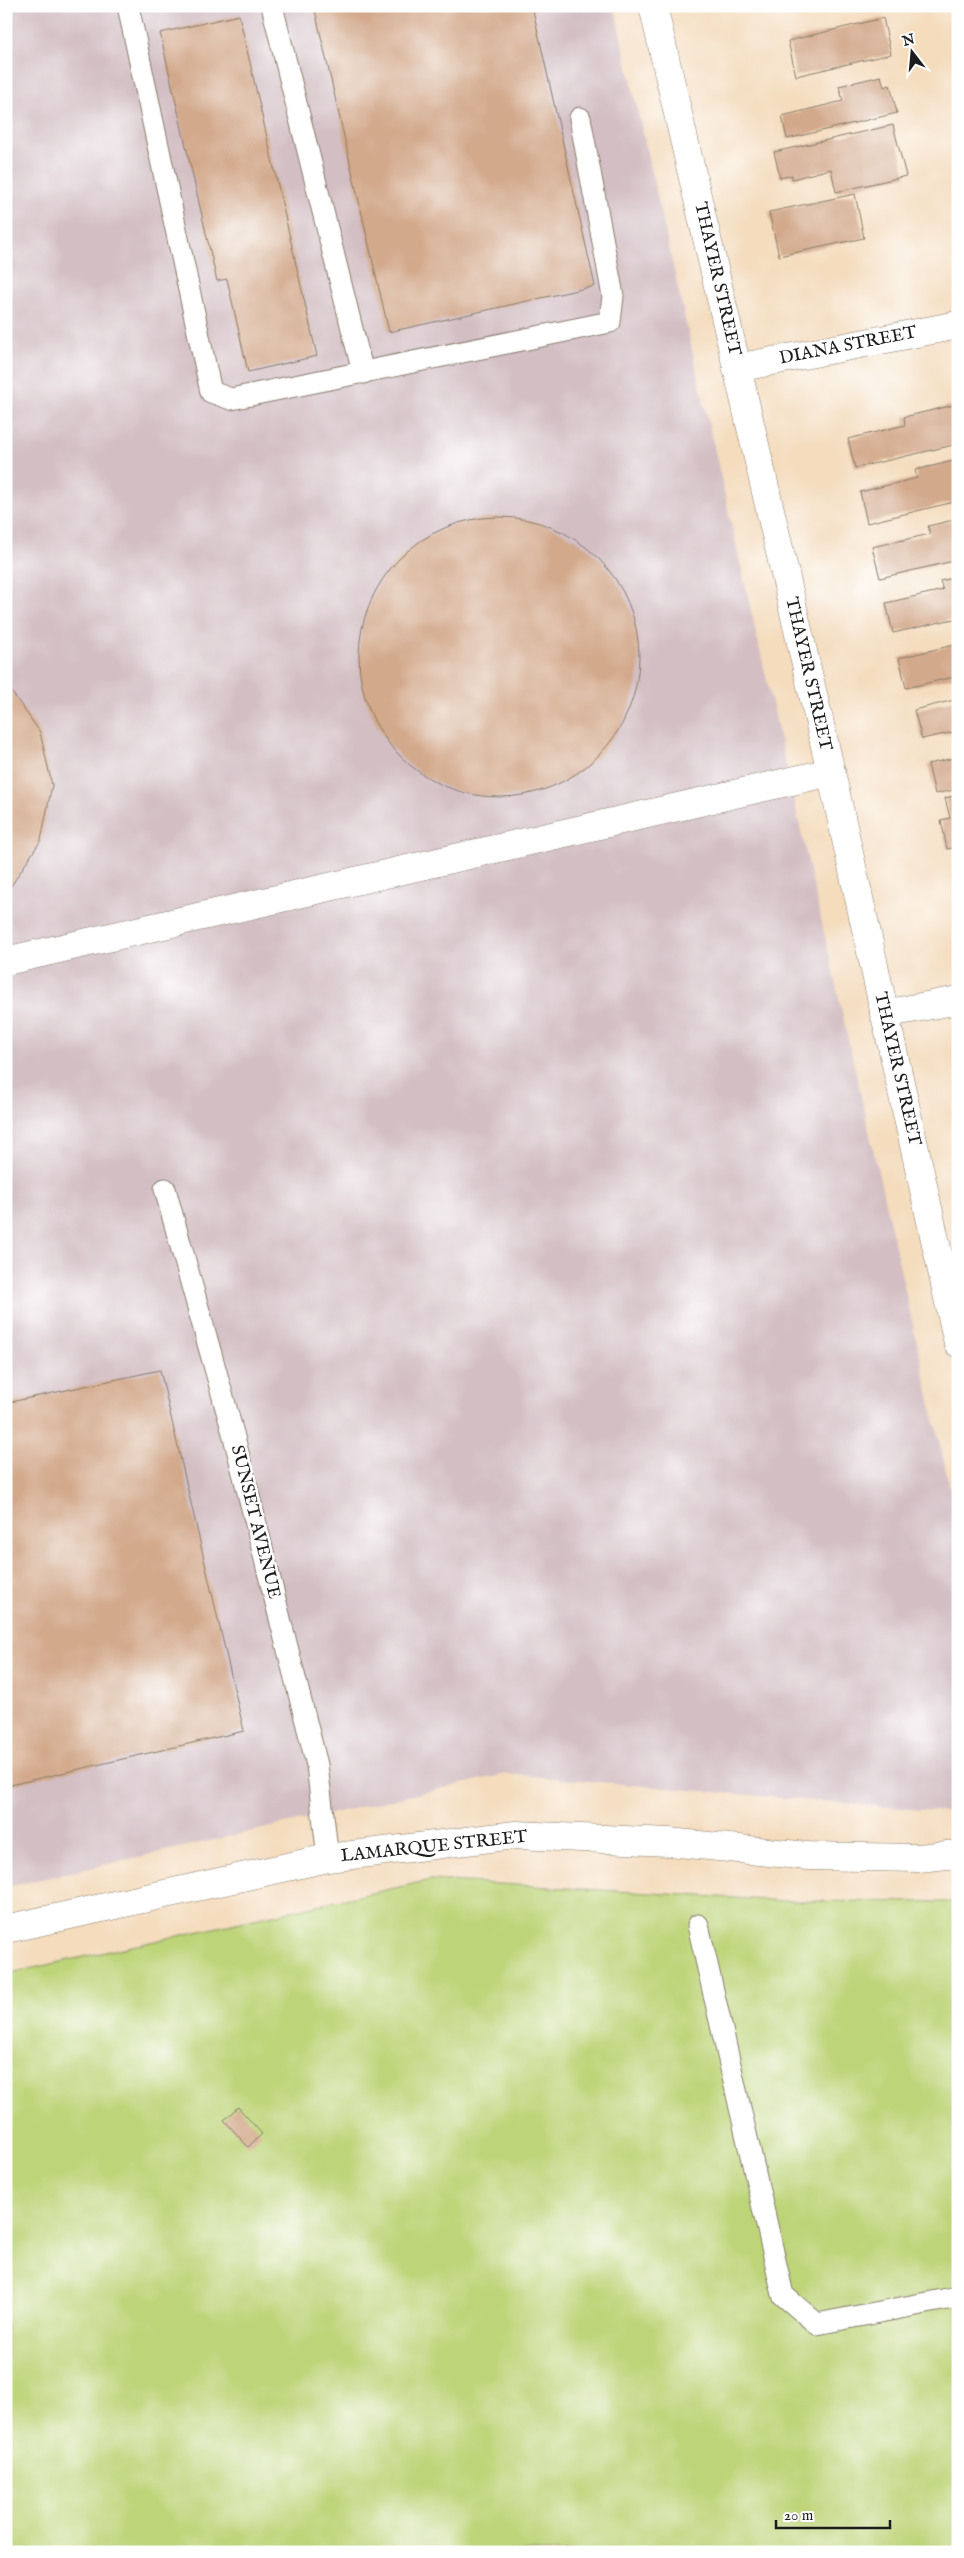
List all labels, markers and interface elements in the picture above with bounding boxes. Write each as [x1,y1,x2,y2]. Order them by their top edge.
north arrow [886,28,936,78]
text: N [899,30,917,51]
street label: THAYER STREET [688,200,746,358]
street label: DIANA STREET [777,321,919,371]
street label: THAYER STREET [779,595,837,753]
street label: THAYER STREET [868,990,926,1148]
street label: SUNSET AVENUE [225,1443,285,1601]
street label: LAMARQUE STREET [340,1826,528,1868]
scale bar [776,2498,890,2530]
text: 20 m [784,2506,814,2525]

